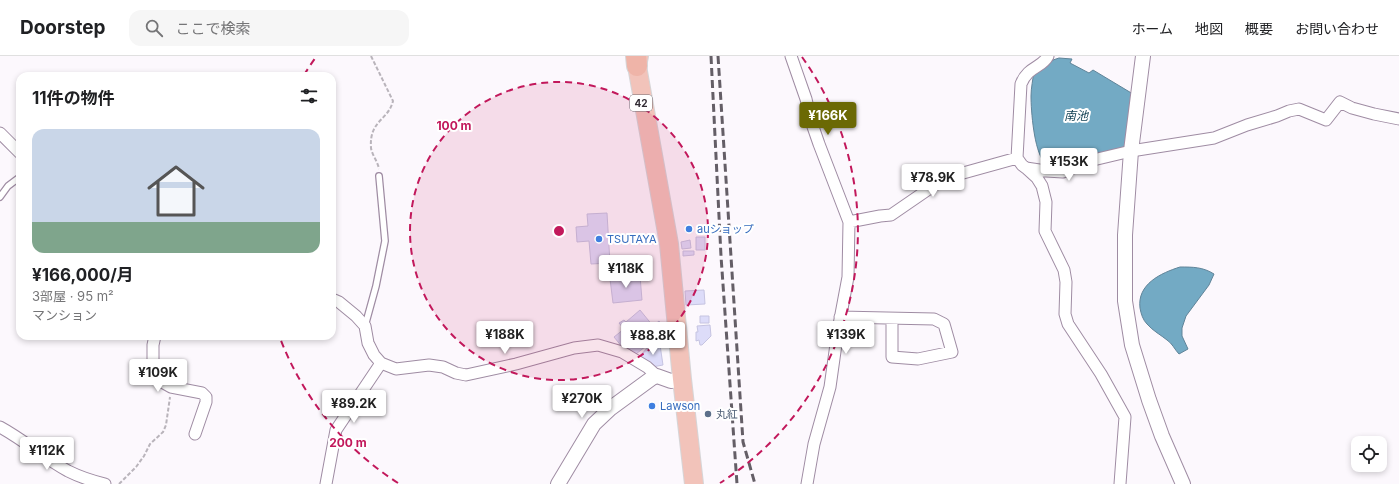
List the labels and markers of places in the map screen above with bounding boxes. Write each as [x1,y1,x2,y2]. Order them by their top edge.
pin: ¥166K [800,102,856,136]
pin: ¥153K [1041,148,1097,182]
pin: ¥78.9K [900,164,966,198]
place label: auショップ [697,222,754,236]
centre of rings [552,224,566,238]
marker: auショップ [684,224,694,234]
place label: TSUTAYA [607,232,657,246]
marker: TSUTAYA [594,234,604,244]
pin: ¥118K [598,255,654,289]
pin: ¥188K [477,321,533,355]
pin: ¥139K [818,321,874,355]
pin: ¥88.8K [620,322,686,356]
pin: ¥109K [130,359,186,393]
pin: ¥270K [554,385,610,419]
pin: ¥89.2K [321,390,387,424]
place label: Lawson [660,399,700,413]
marker: Lawson [647,401,657,411]
place label: 丸紅 [716,407,738,421]
marker: 丸紅 [703,409,713,419]
pin: ¥112K [19,437,75,471]

